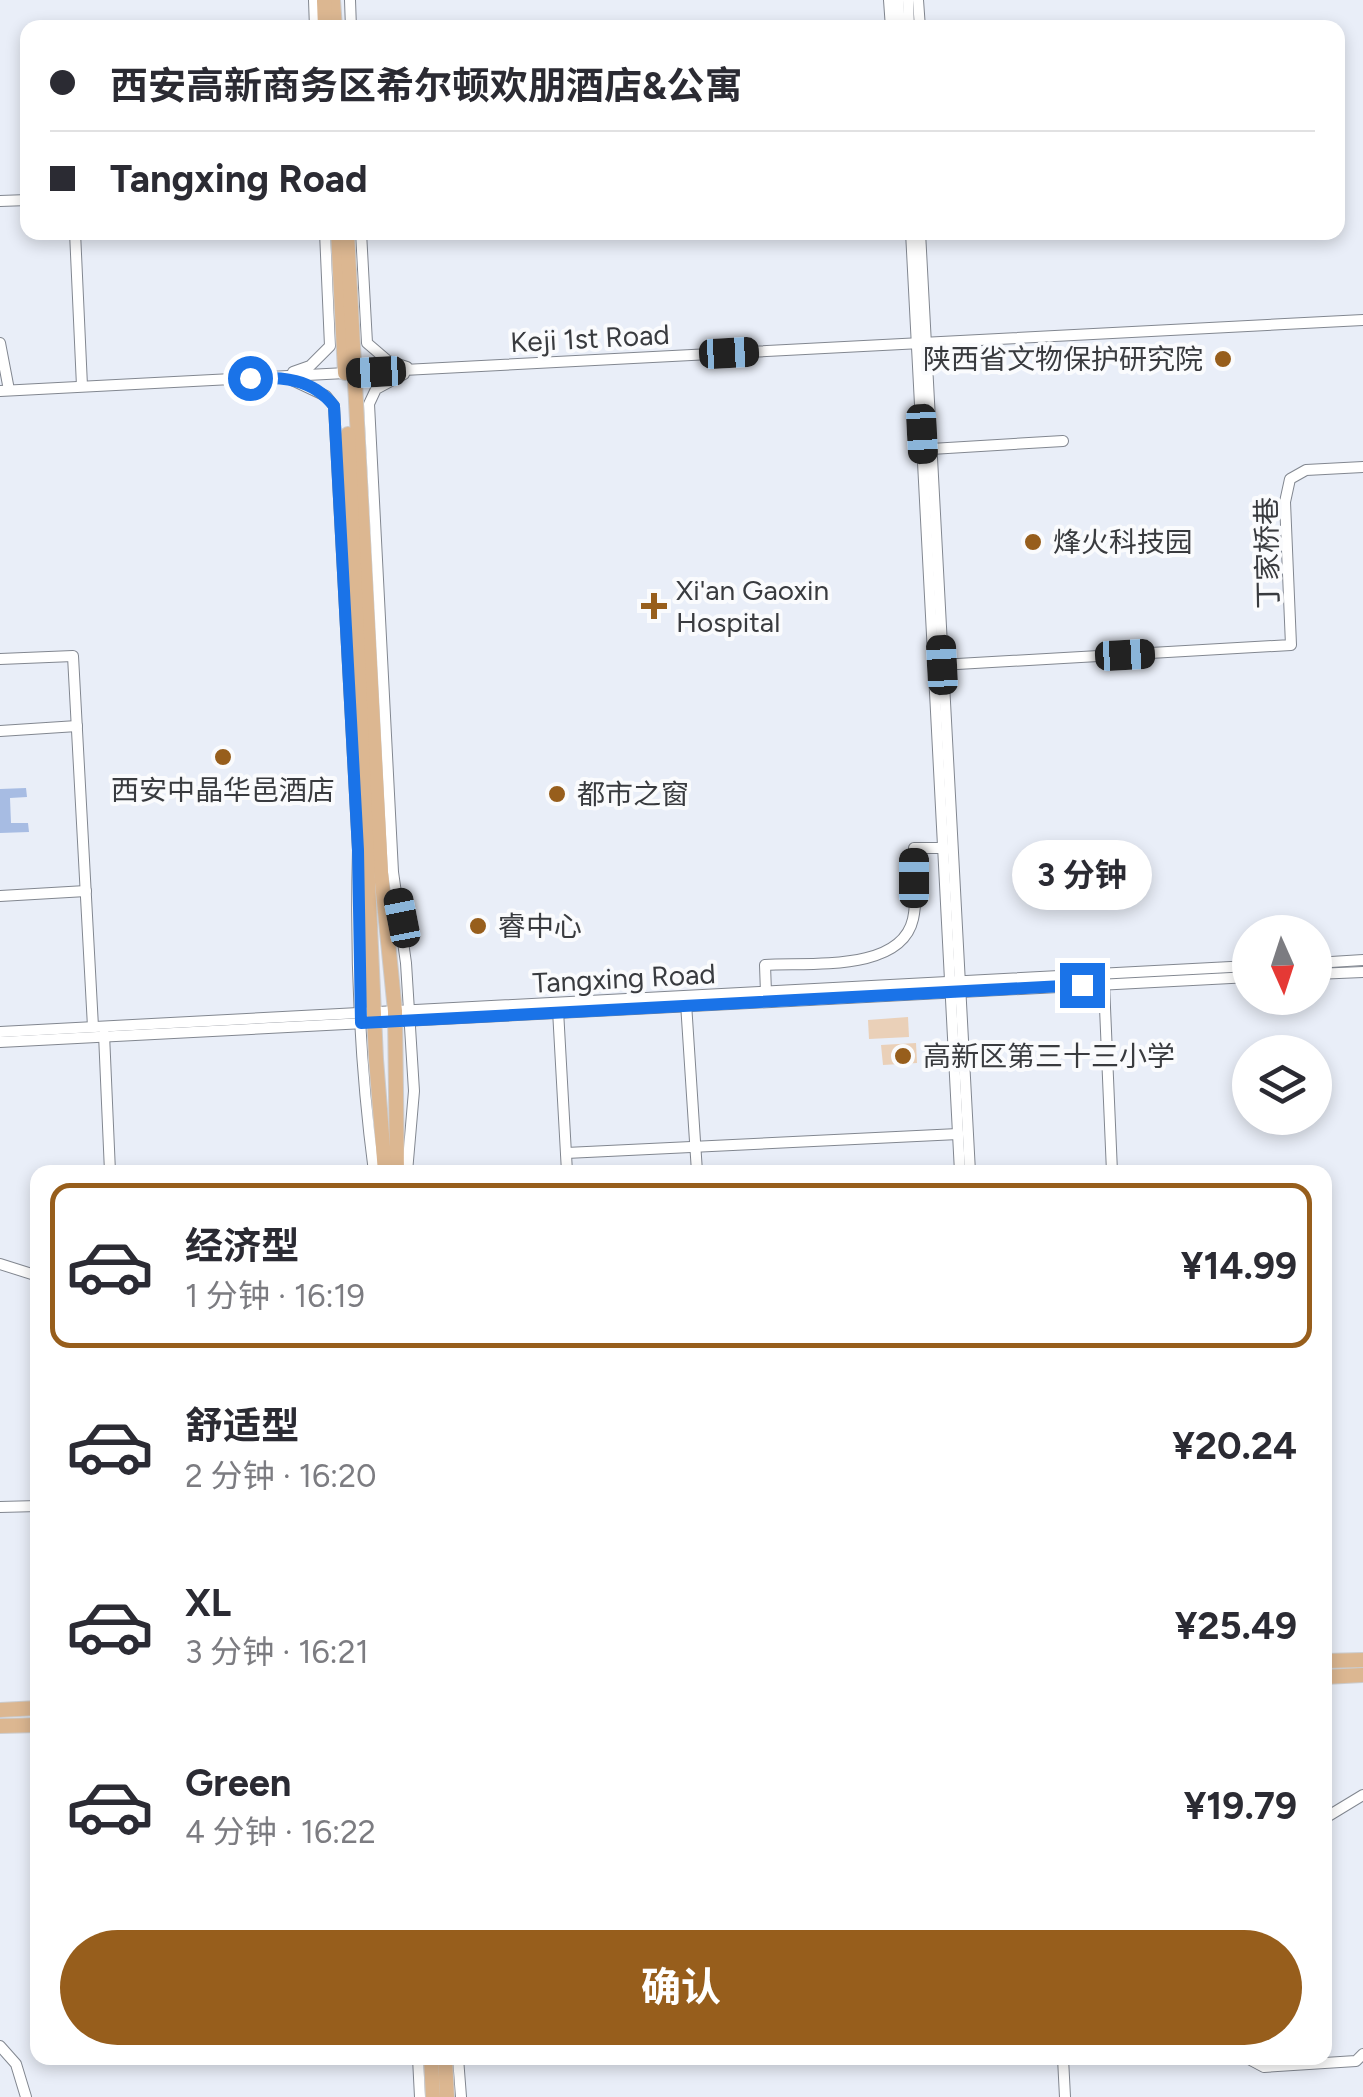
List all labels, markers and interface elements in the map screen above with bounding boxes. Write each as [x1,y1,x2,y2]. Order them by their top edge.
text: 西安高新商务区希尔顿欢朋酒店&公寓 [110,63,743,109]
text: Tangxing Road [110,156,368,202]
street label: Keji 1st Road [509,317,671,359]
car [698,336,760,370]
place label: 陕西省文物保护研究院 [923,342,1203,376]
marker: 陕西省文物保护研究院 [1212,348,1234,370]
car [345,355,407,389]
route start [228,356,273,401]
car [905,403,939,465]
street label: 丁家桥巷 [1249,497,1285,609]
place label: 烽火科技园 [1053,525,1193,559]
marker: 烽火科技园 [1022,531,1044,553]
place label: Xi'an Gaoxin Hospital [676,573,829,639]
marker: Xi'an Gaoxin Hospital [641,593,667,619]
car [925,634,959,696]
car [1094,638,1156,672]
marker: 西安中晶华邑酒店 [212,746,234,768]
place label: 西安中晶华邑酒店 [111,773,335,807]
place label: 都市之窗 [577,777,689,811]
marker: 都市之窗 [546,783,568,805]
callout: 3 分钟 [1012,840,1152,910]
car [899,848,929,908]
text: 3 分钟 [1037,856,1127,894]
car [382,886,422,950]
place label: 睿中心 [498,909,582,943]
marker: 睿中心 [467,915,489,937]
north arrow [1232,915,1332,1015]
map controls [1232,915,1332,1135]
street label: Tangxing Road [532,956,716,1000]
route end [1060,963,1105,1008]
button: layers [1232,1035,1332,1135]
place label: 高新区第三十三小学 [923,1039,1175,1073]
marker: 高新区第三十三小学 [892,1045,914,1067]
icon: car [65,1221,155,1311]
text: 经济型 [185,1223,299,1269]
text: ¥14.99 [1181,1243,1297,1289]
text: 1 分钟 · 16:19 [185,1277,365,1315]
icon: car [65,1401,155,1491]
text: 舒适型 [185,1403,299,1449]
text: ¥20.24 [1172,1423,1297,1469]
text: 2 分钟 · 16:20 [185,1457,377,1495]
text: XL [185,1580,231,1626]
icon: car [65,1581,155,1671]
text: ¥25.49 [1175,1603,1297,1649]
text: 3 分钟 · 16:21 [185,1633,369,1671]
text: Green [185,1760,291,1806]
icon: car [65,1761,155,1851]
text: ¥19.79 [1184,1783,1297,1829]
text: 4 分钟 · 16:22 [185,1813,376,1851]
button: 确认 [60,1930,1302,2045]

